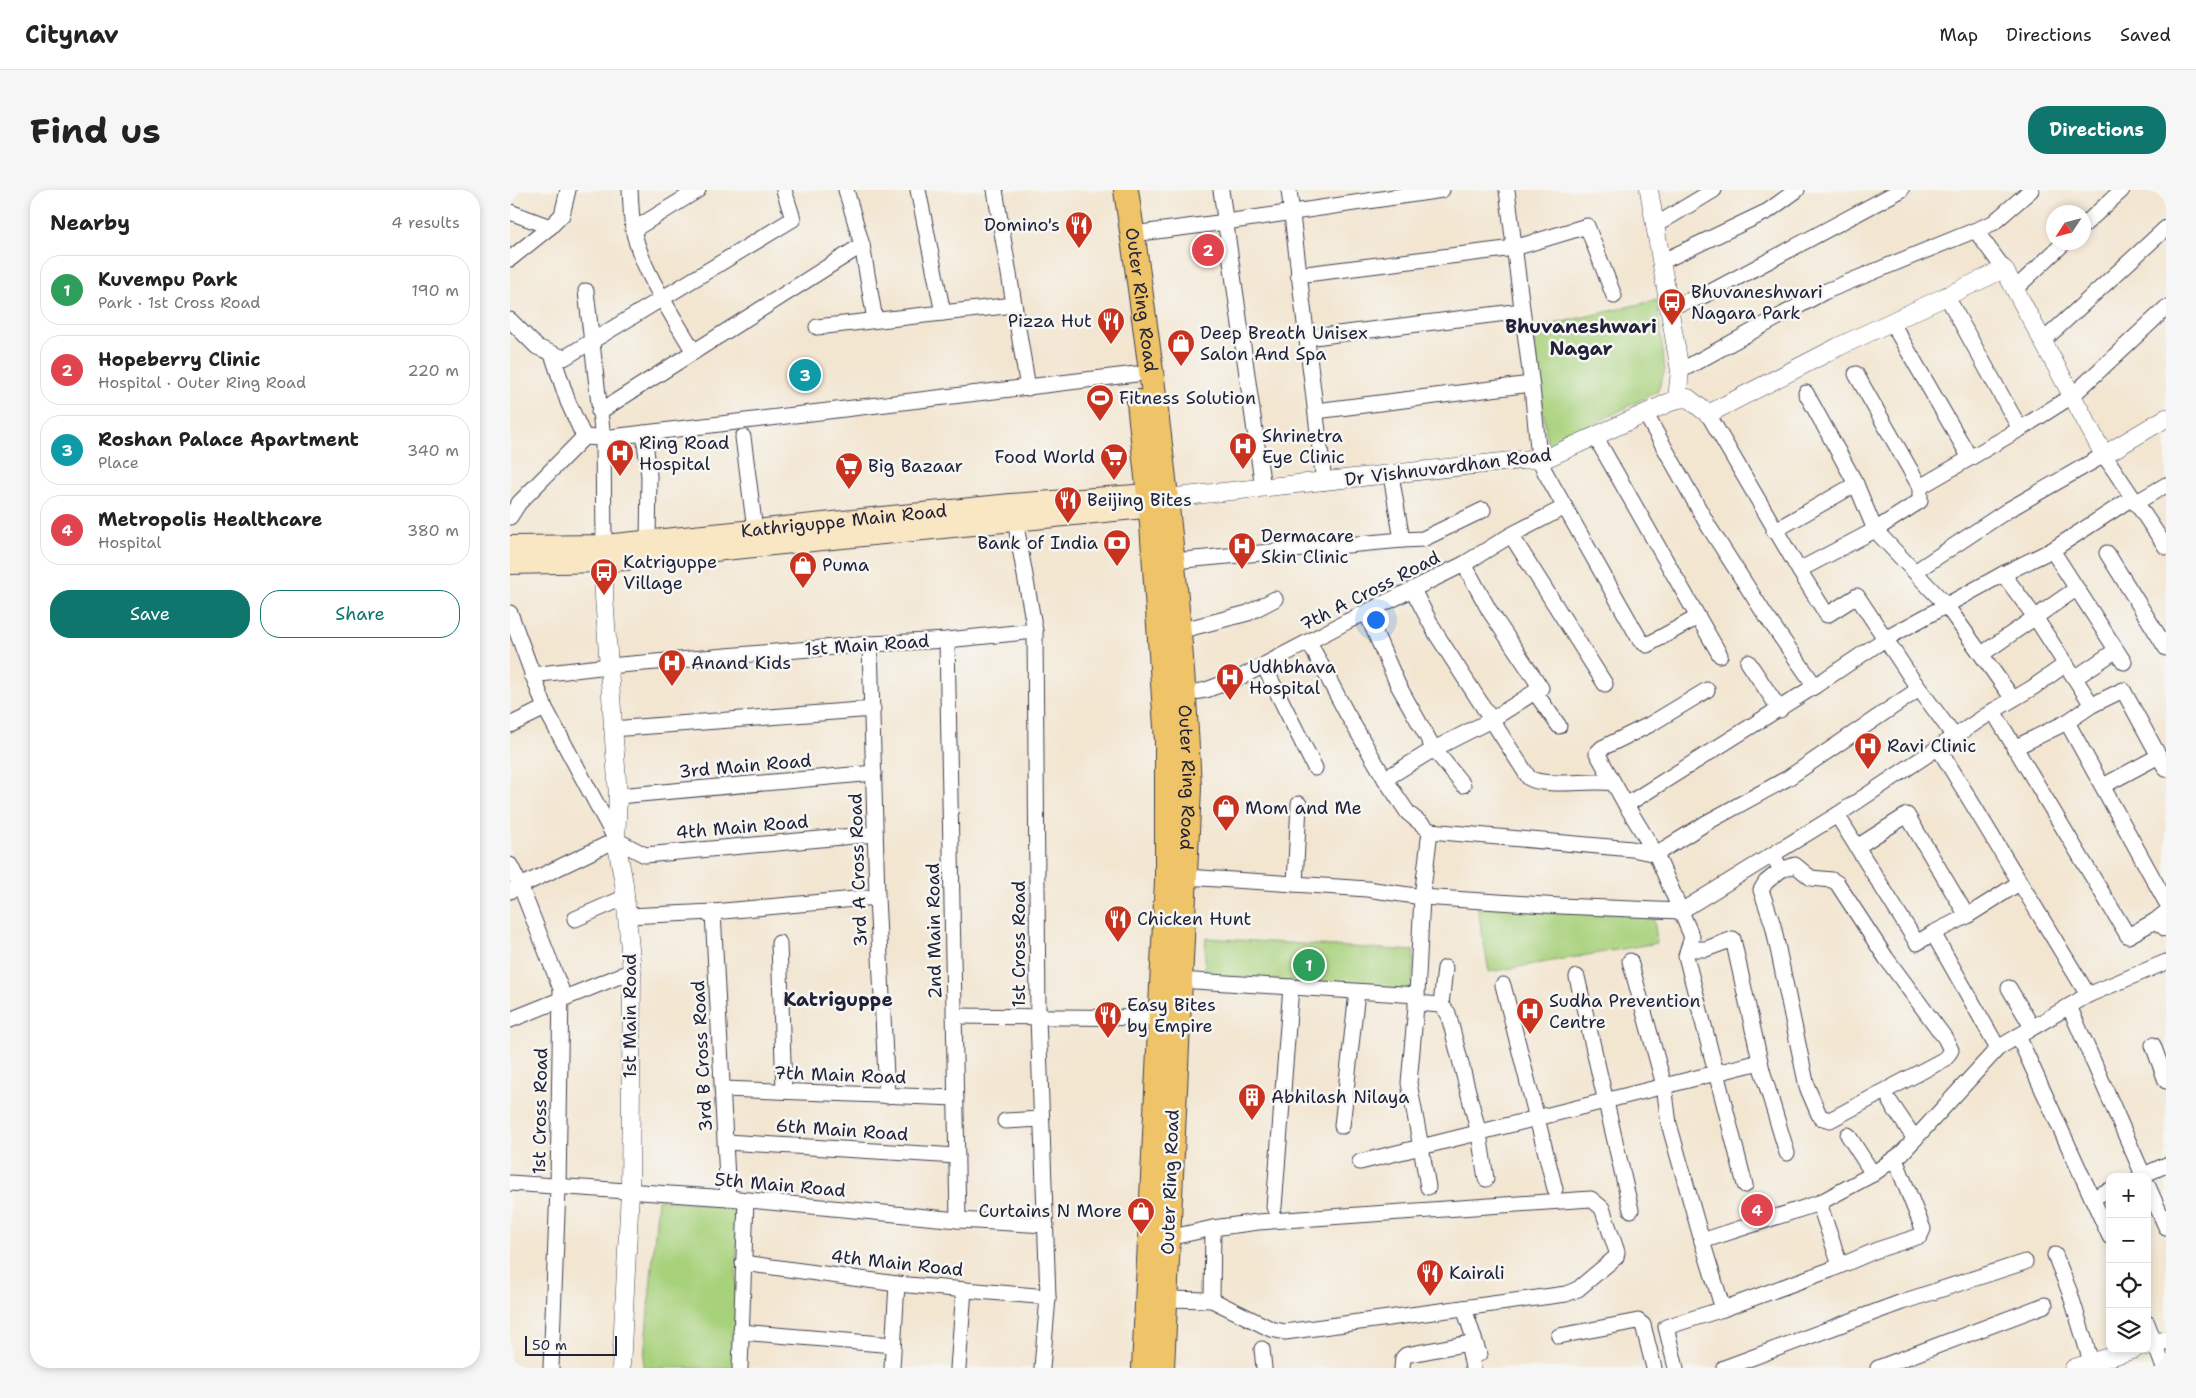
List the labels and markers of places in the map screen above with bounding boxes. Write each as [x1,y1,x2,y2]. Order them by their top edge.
restaurant icon: Domino's [1064,210,1094,249]
place label: Domino's [984,213,1060,237]
pin: 2 [1192,231,1224,269]
place label: Bhuvaneshwari Nagara Park [1691,280,1823,325]
bus stop icon: Bhuvaneshwari Nagara Park [1657,287,1687,326]
restaurant icon: Pizza Hut [1096,306,1126,345]
place label: Pizza Hut [1008,309,1092,333]
place label: Deep Breath Unisex Salon And Spa [1200,321,1368,366]
shop icon: Deep Breath Unisex Salon And Spa [1166,328,1196,367]
pin: 3 [789,356,821,394]
sports icon: Fitness Solution [1085,383,1115,422]
place label: Fitness Solution [1119,386,1256,410]
place label: Shrinetra Eye Clinic [1262,424,1345,469]
place label: Ring Road Hospital [639,431,729,476]
hospital icon: Shrinetra Eye Clinic [1228,431,1258,470]
hospital icon: Ring Road Hospital [605,438,635,477]
supermarket icon: Food World [1099,442,1129,481]
place label: Food World [994,445,1095,469]
supermarket icon: Big Bazaar [834,451,864,490]
place label: Big Bazaar [868,454,963,478]
restaurant icon: Beijing Bites [1053,485,1083,524]
place label: Beijing Bites [1087,488,1192,512]
place label: Dermacare Skin Clinic [1261,524,1354,569]
bank icon: Bank of India [1102,528,1132,567]
place label: Bank of India [978,531,1098,555]
hospital icon: Dermacare Skin Clinic [1227,531,1257,570]
place label: Katriguppe Village [623,550,717,595]
shop icon: Puma [788,550,818,589]
place label: Puma [822,553,869,577]
bus stop icon: Katriguppe Village [589,557,619,596]
hospital icon: Anand Kids [657,648,687,687]
place label: Anand Kids [691,651,791,675]
place label: Udhbhava Hospital [1249,655,1336,700]
hospital icon: Udhbhava Hospital [1215,662,1245,701]
hospital icon: Ravi Clinic [1853,731,1883,770]
place label: Ravi Clinic [1887,734,1976,758]
shop icon: Mom and Me [1211,793,1241,832]
place label: Mom and Me [1245,796,1362,820]
restaurant icon: Chicken Hunt [1103,904,1133,943]
place label: Chicken Hunt [1137,907,1252,931]
pin: 1 [1293,946,1325,984]
place label: Sudha Prevention Centre [1549,989,1701,1034]
place label: Easy Bites by Empire [1127,993,1216,1038]
hospital icon: Sudha Prevention Centre [1515,996,1545,1035]
restaurant icon: Easy Bites by Empire [1093,1000,1123,1039]
building icon: Abhilash Nilaya [1237,1082,1267,1121]
place label: Abhilash Nilaya [1271,1085,1409,1109]
pin: 4 [1741,1191,1773,1229]
shop icon: Curtains N More [1126,1196,1156,1235]
place label: Curtains N More [978,1199,1122,1223]
restaurant icon: Kairali [1415,1258,1445,1297]
place label: Kairali [1449,1261,1505,1285]

